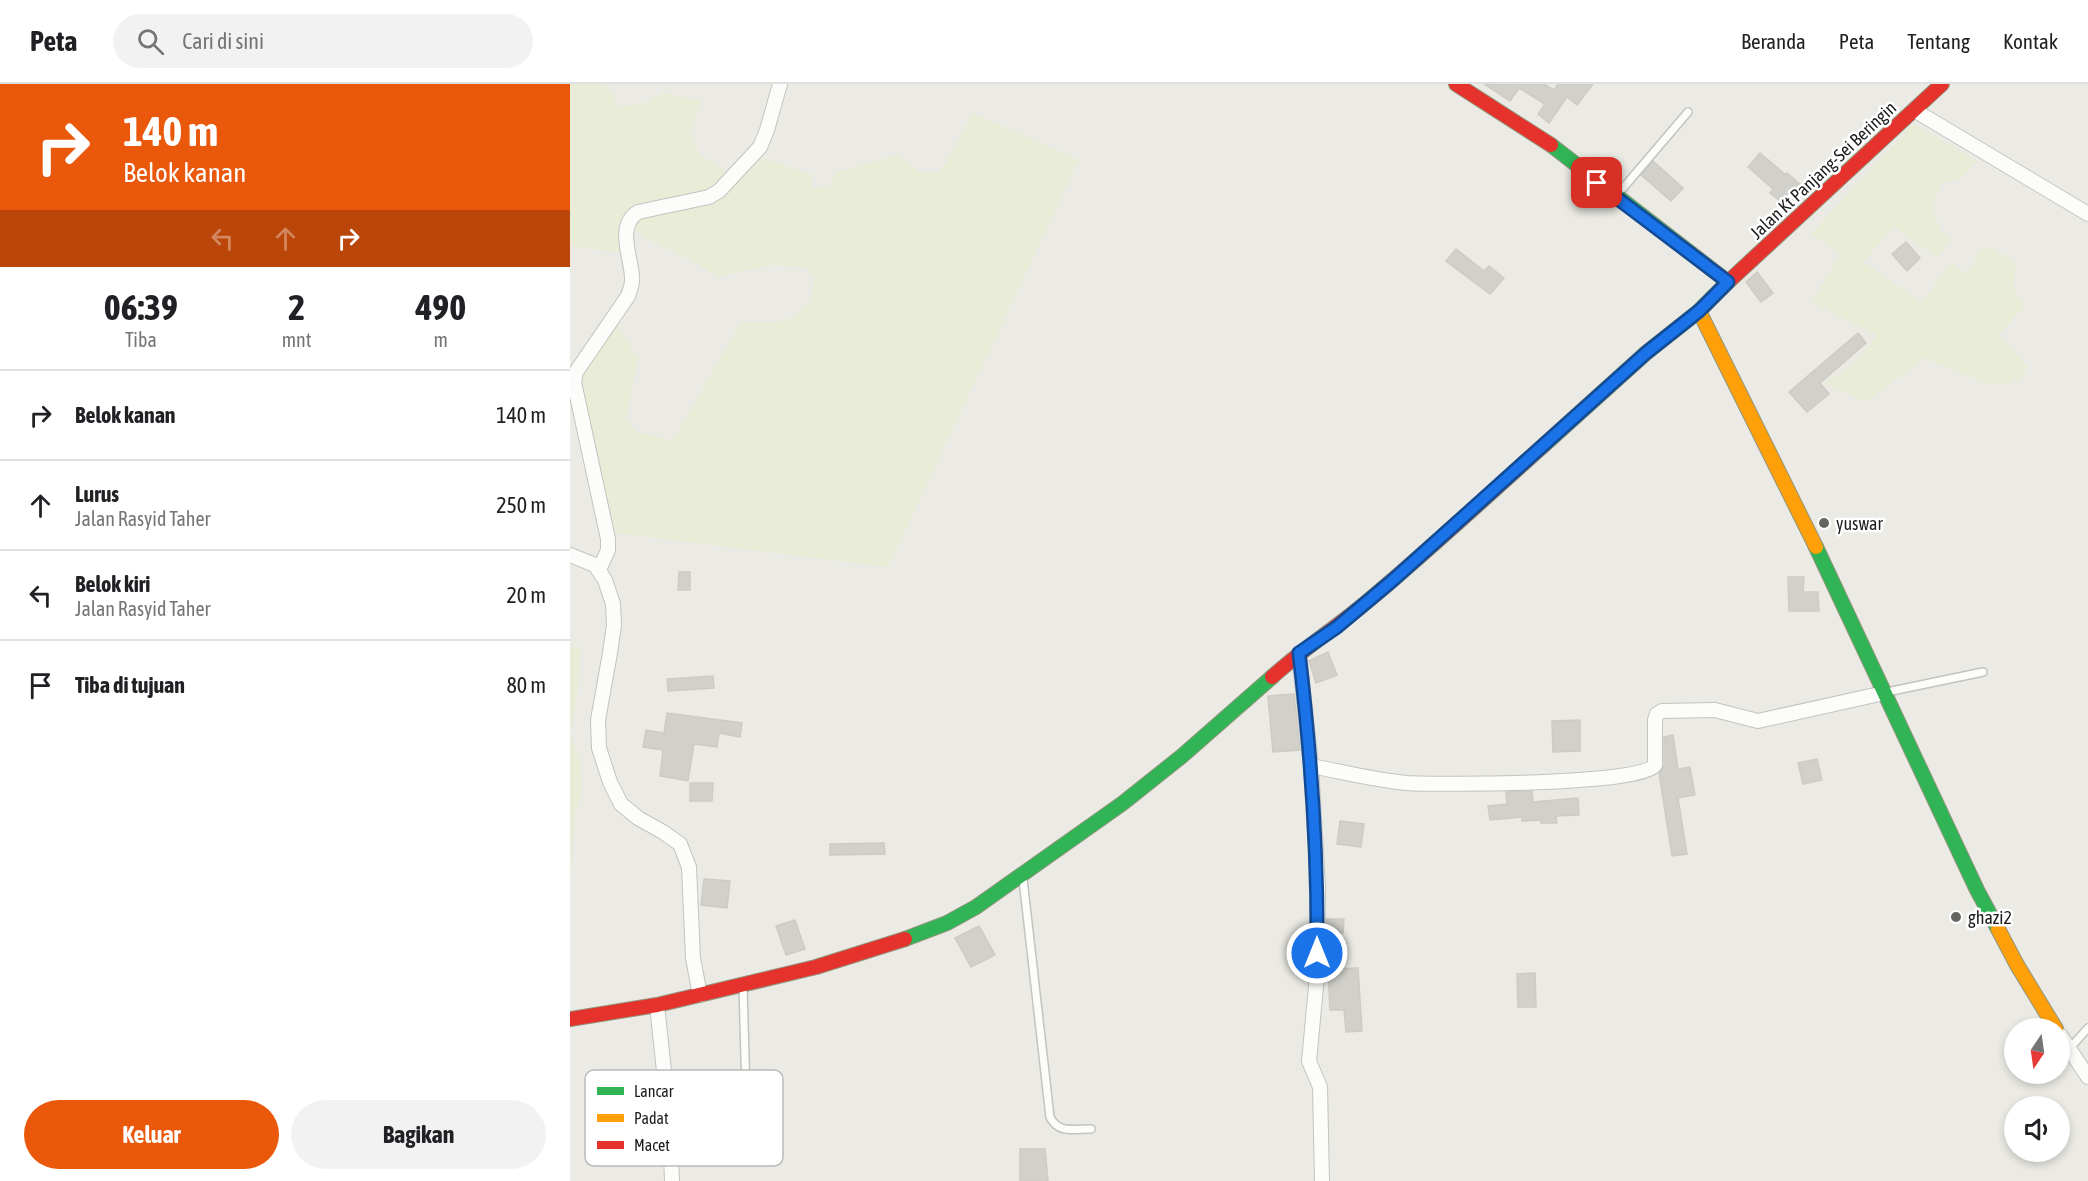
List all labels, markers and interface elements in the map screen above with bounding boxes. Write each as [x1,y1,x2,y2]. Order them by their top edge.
search box [113,14,533,68]
text: Peta [30,25,77,57]
icon: search [134,25,167,58]
text: Cari di sini [182,28,264,54]
text: Beranda [1741,29,1806,53]
text: Peta [1839,29,1874,53]
text: Tentang [1907,29,1970,53]
text: Kontak [2003,29,2058,53]
street label: Jalan Kt Panjang-Sei Beringin [1746,97,1900,243]
text: 140 m [123,107,218,155]
icon: right [24,108,102,186]
text: Belok kanan [123,157,246,188]
pin [1571,157,1622,208]
icon: arrive [1580,166,1613,199]
icon: left [206,222,239,255]
icon: ahead [269,222,302,255]
icon: right [332,222,365,255]
text: 06:39 [104,286,178,328]
text: 2 [288,286,305,328]
text: 490 [415,286,466,328]
text: Tiba [125,328,157,351]
text: mnt [282,328,312,351]
text: m [434,328,448,351]
icon: right [24,399,57,432]
text: Belok kanan [75,402,176,428]
text: 140 m [496,402,546,428]
text: Lurus [75,481,119,507]
icon: ahead [24,489,57,522]
text: 250 m [496,492,546,518]
text: Jalan Rasyid Taher [75,507,211,530]
place label: yuswar [1836,513,1883,534]
marker: yuswar [1817,516,1831,530]
text: Belok kiri [75,571,150,597]
icon: left [24,579,57,612]
text: 20 m [506,582,546,608]
text: Jalan Rasyid Taher [75,597,211,620]
icon: arrive [24,669,57,702]
text: Tiba di tujuan [75,672,185,698]
text: 80 m [506,672,546,698]
place label: ghazi2 [1968,907,2012,928]
marker: ghazi2 [1949,910,1963,924]
position arrow [1285,921,1349,985]
north arrow [2004,1018,2070,1084]
map controls [2004,1018,2070,1162]
legend [585,1070,783,1166]
text: Lancar [634,1082,674,1100]
button: sound [2004,1096,2070,1162]
button: Keluar [24,1100,279,1169]
button: Bagikan [291,1100,546,1169]
text: Padat [634,1109,669,1127]
text: Macet [634,1136,670,1154]

